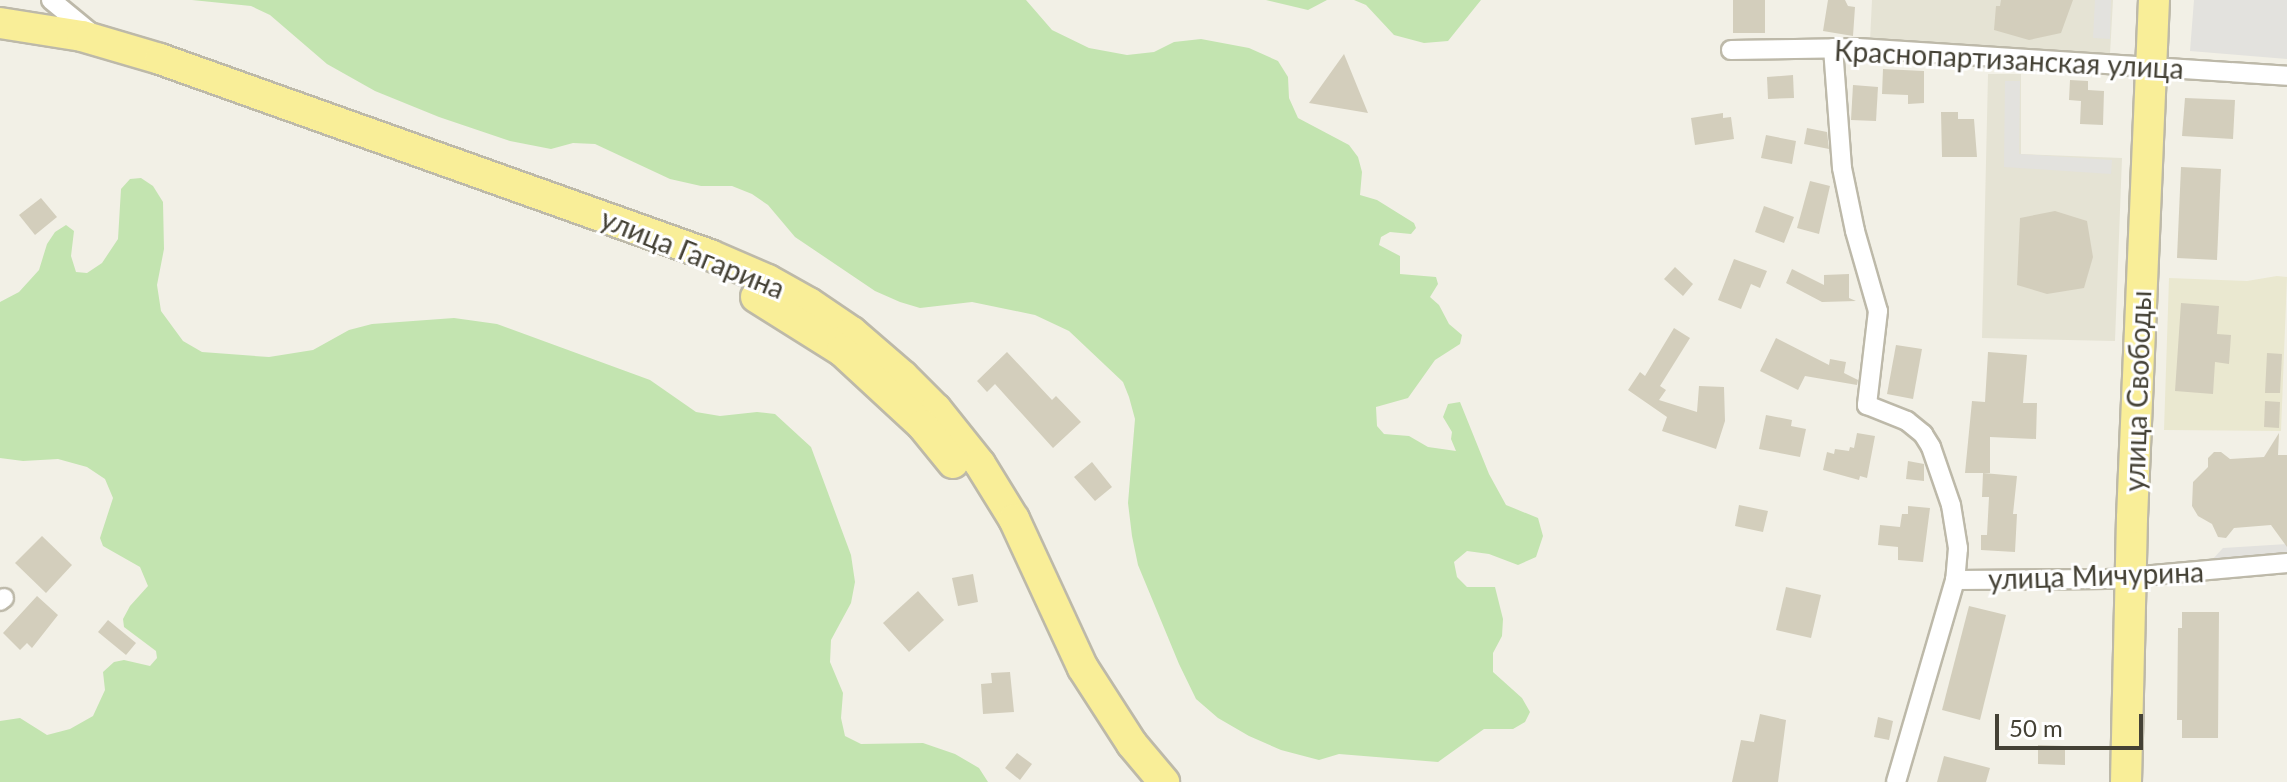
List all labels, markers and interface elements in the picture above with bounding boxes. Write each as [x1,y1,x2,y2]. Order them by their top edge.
street label: Краснопартизанская улица [1833,33,2185,85]
street label: улица Гагарина [596,201,790,305]
street label: улица Свободы [2117,290,2157,492]
street label: улица Мичурина [1988,554,2204,596]
scale bar [1999,698,2147,748]
text: 50 m [2009,713,2063,742]

